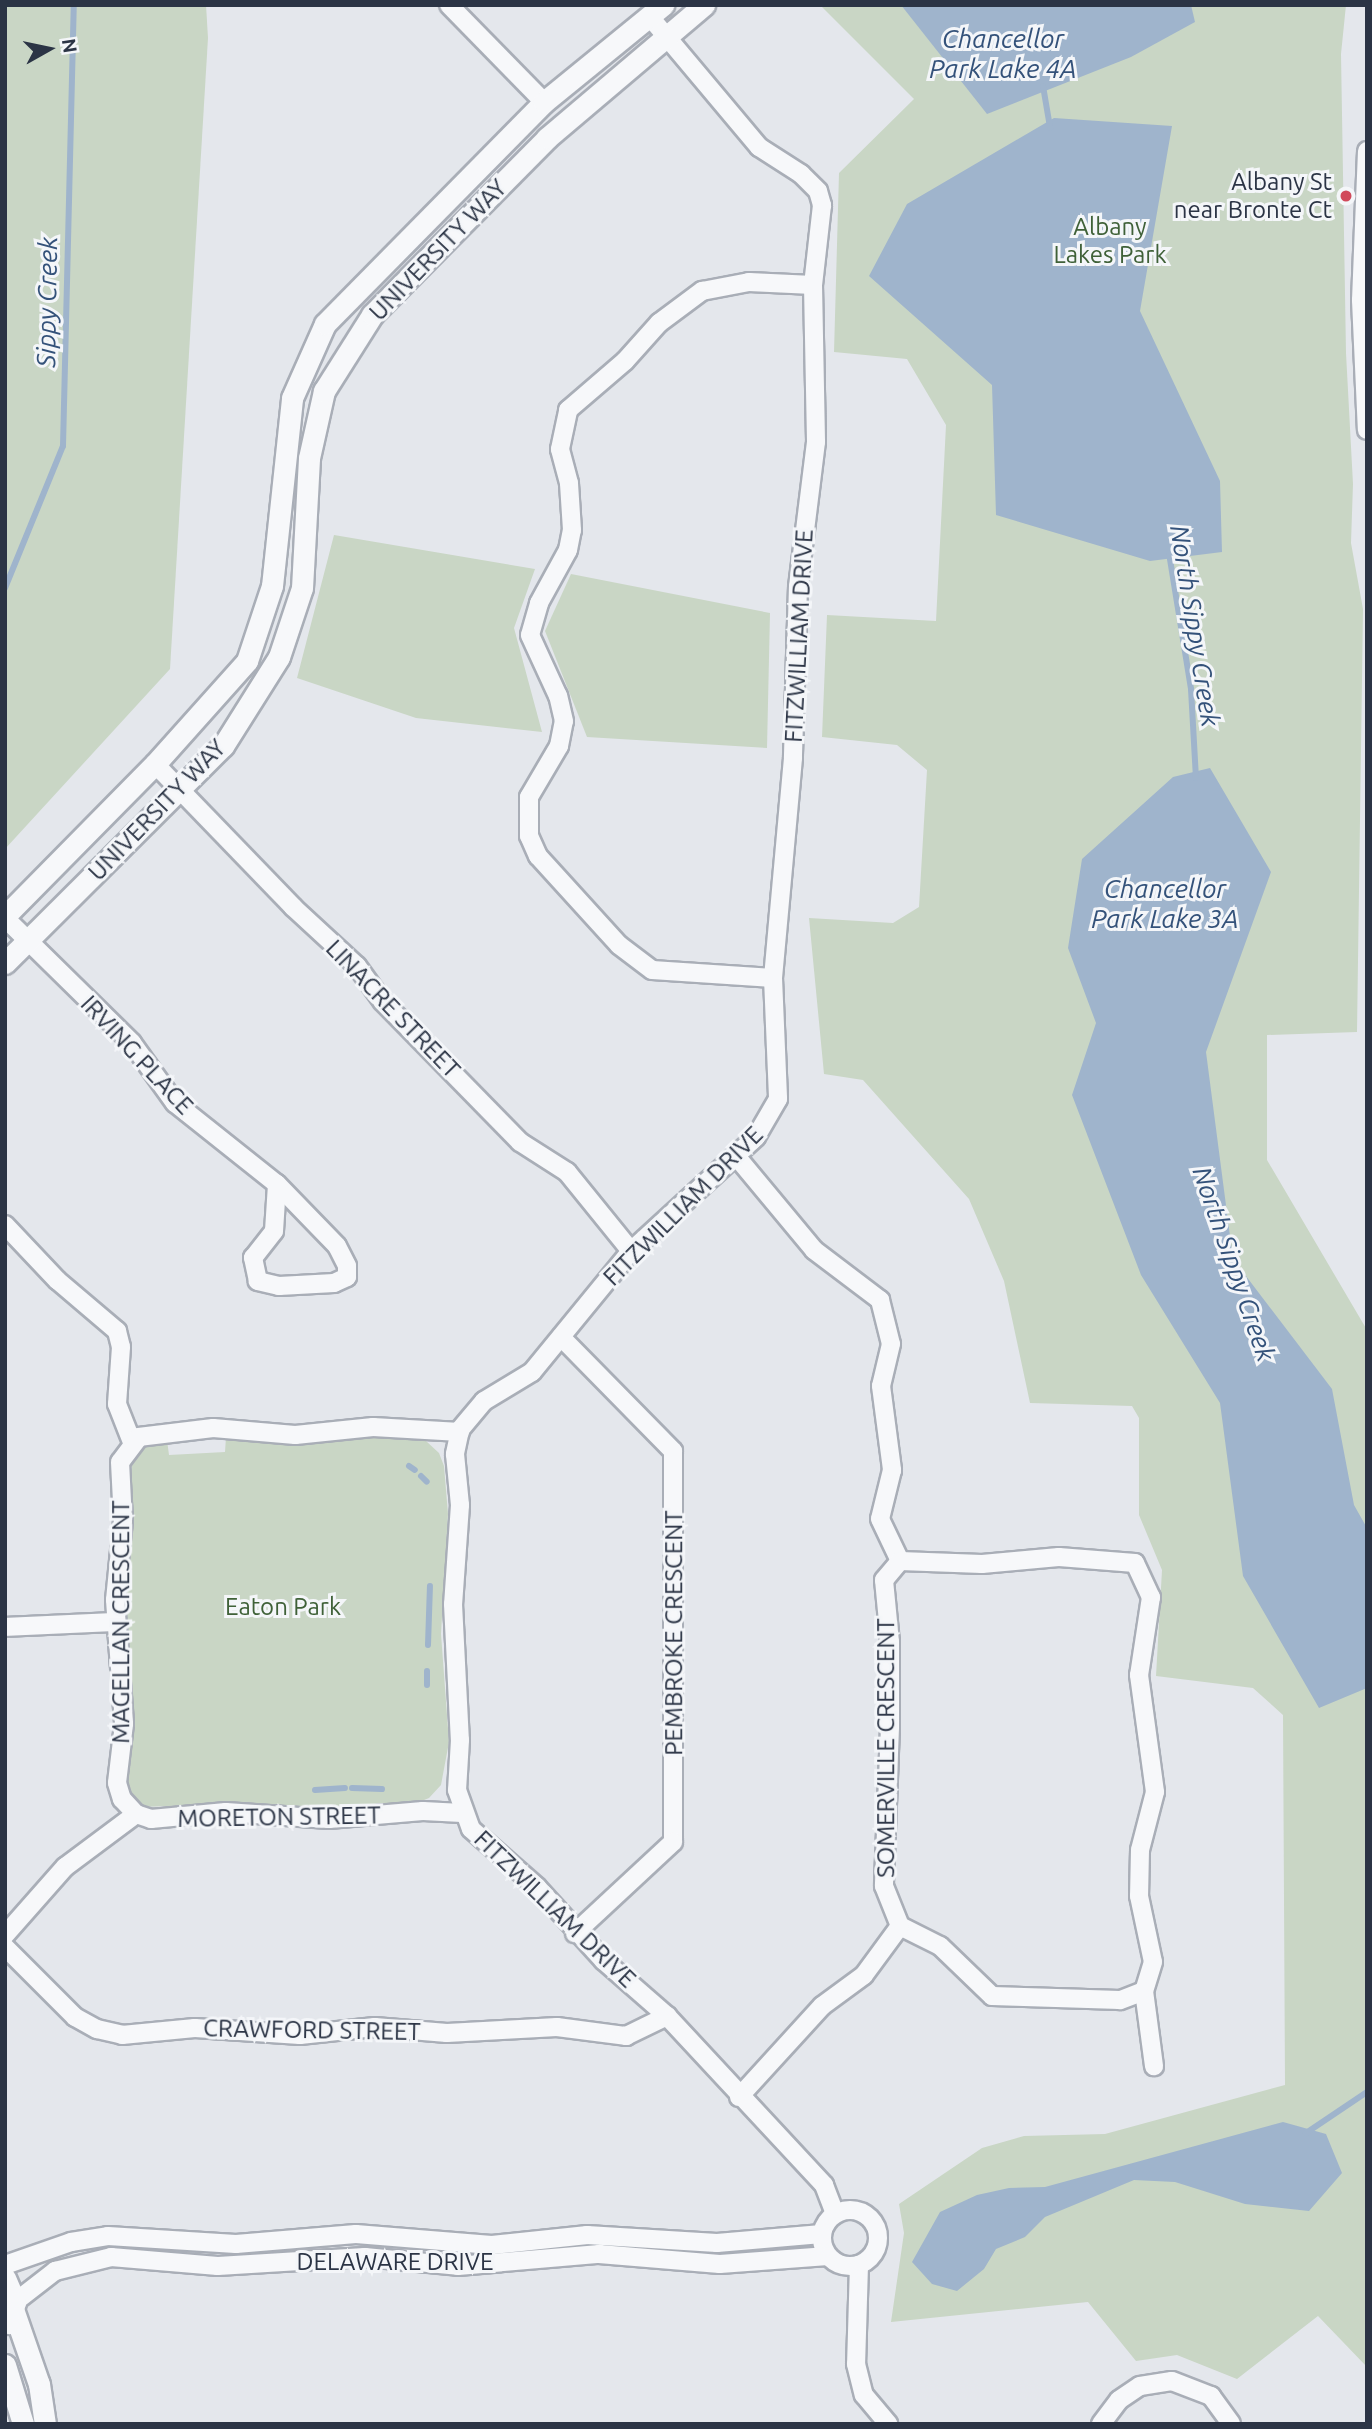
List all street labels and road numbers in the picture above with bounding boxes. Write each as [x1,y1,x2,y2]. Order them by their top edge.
street label: UNIVERSITY WAY [363,173,513,327]
street label: FITZWILLIAM DRIVE [779,529,819,743]
street label: UNIVERSITY WAY [82,733,232,887]
street label: LINACRE STREET [320,934,466,1084]
street label: IRVING PLACE [75,990,199,1120]
street label: FITZWILLIAM DRIVE [597,1120,769,1292]
street label: MAGELLAN CRESCENT [107,1500,135,1744]
street label: PEMBROKE CRESCENT [660,1510,688,1756]
street label: SOMERVILLE CRESCENT [872,1618,900,1878]
street label: MORETON STREET [177,1801,381,1833]
street label: FITZWILLIAM DRIVE [468,1825,642,1993]
street label: CRAWFORD STREET [203,2014,421,2046]
street label: DELAWARE DRIVE [297,2248,493,2276]

